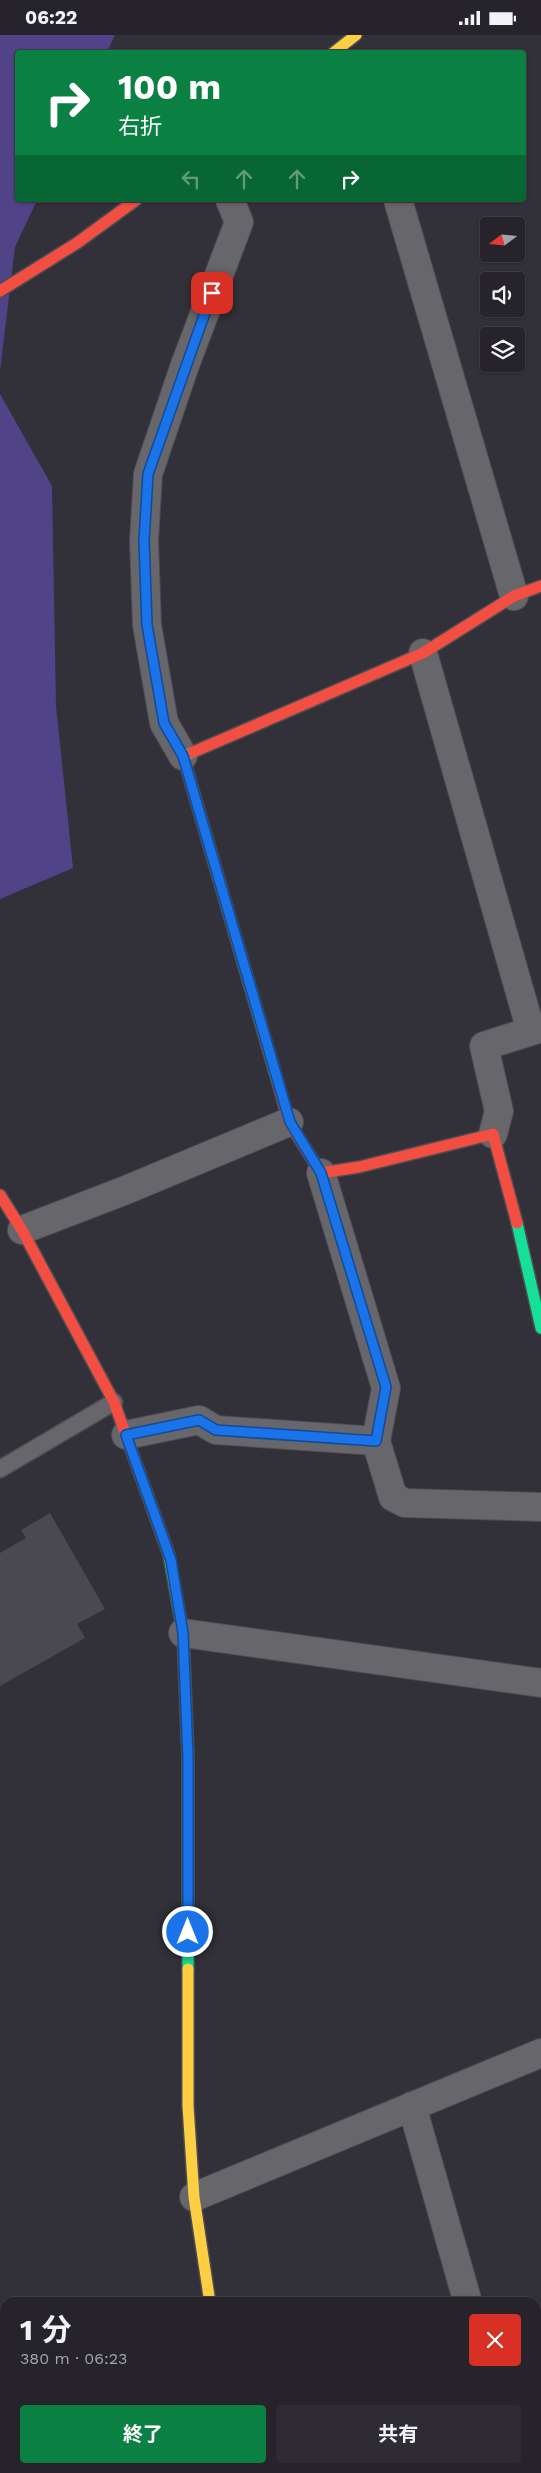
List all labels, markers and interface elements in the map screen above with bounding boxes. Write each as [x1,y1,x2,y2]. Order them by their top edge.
text: 06:22 [25,6,77,29]
text: 100 m [118,66,221,108]
icon: right [35,70,100,135]
text: 右折 [118,114,162,139]
icon: left [177,165,205,193]
icon: ahead [230,165,258,193]
icon: ahead [283,165,311,193]
icon: right [336,165,364,193]
north arrow [480,217,525,263]
map controls [480,217,525,372]
pin [191,272,233,314]
button: sound [480,272,525,317]
icon: arrive [198,279,226,307]
button: layers [480,327,525,372]
position arrow [161,1905,213,1957]
text: 1 分 [20,2312,72,2347]
button: close [469,2314,521,2366]
text: 380 m · 06:23 [20,2349,127,2368]
button: 終了 [20,2405,266,2463]
button: 共有 [276,2405,521,2463]

